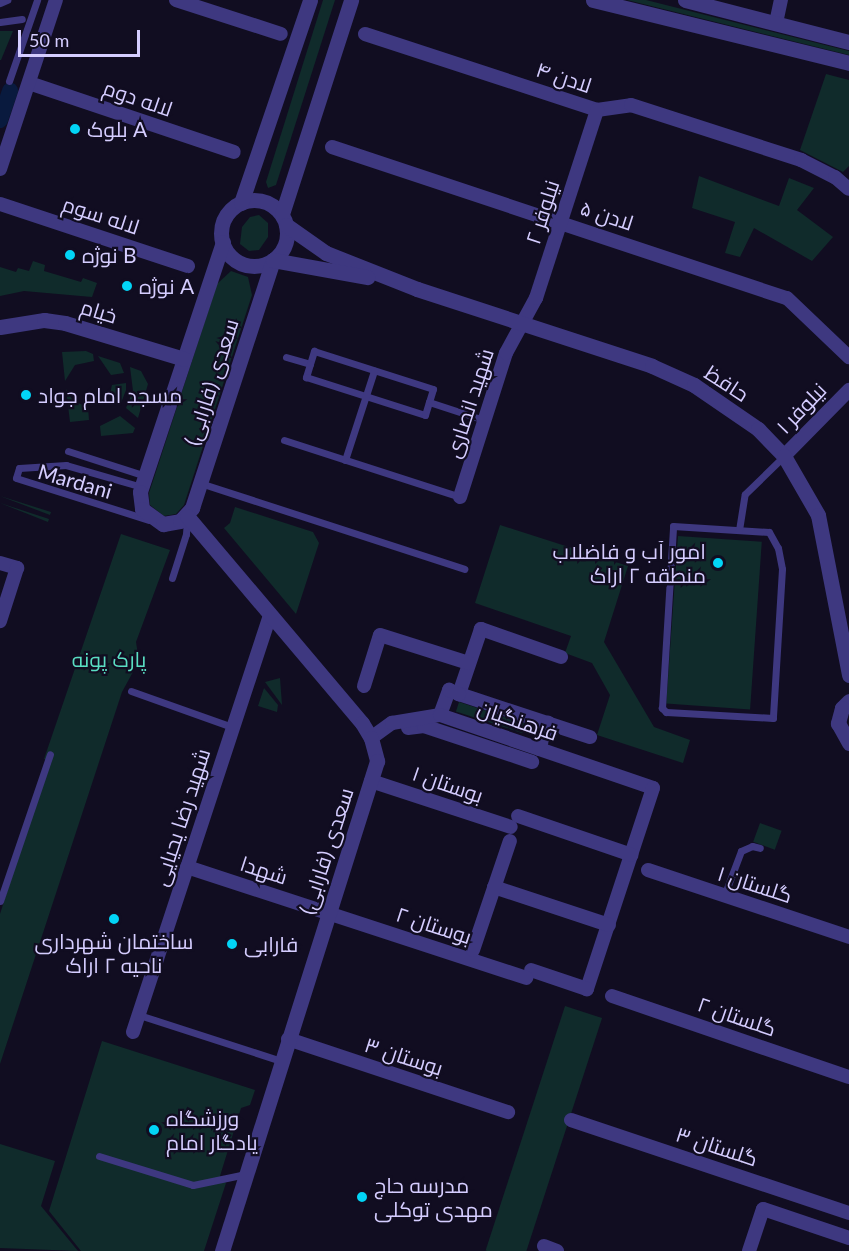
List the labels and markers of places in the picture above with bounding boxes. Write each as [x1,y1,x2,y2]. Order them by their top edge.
place label: بلوک A [87,116,147,142]
marker: بلوک A [68,122,82,136]
place label: نوژه B [82,242,136,268]
marker: نوژه B [63,248,77,262]
place label: نوژه A [139,273,194,299]
marker: نوژه A [120,279,134,293]
place label: مسجد امام جواد [38,382,182,408]
marker: مسجد امام جواد [19,388,33,402]
place label: امور آب و فاضلاب منطقه ۲ اراک [553,538,706,588]
marker: امور آب و فاضلاب منطقه ۲ اراک [711,556,725,570]
marker: ساختمان شهرداری ناحیه ۲ اراک [107,912,121,926]
place label: ساختمان شهرداری ناحیه ۲ اراک [35,928,193,978]
place label: فارابی [244,931,298,957]
marker: فارابی [225,937,239,951]
place label: ورزشگاه یادگار امام [166,1105,258,1155]
marker: ورزشگاه یادگار امام [147,1123,161,1137]
place label: مدرسه حاج مهدی توکلی [374,1172,493,1222]
marker: مدرسه حاج مهدی توکلی [355,1190,369,1204]

